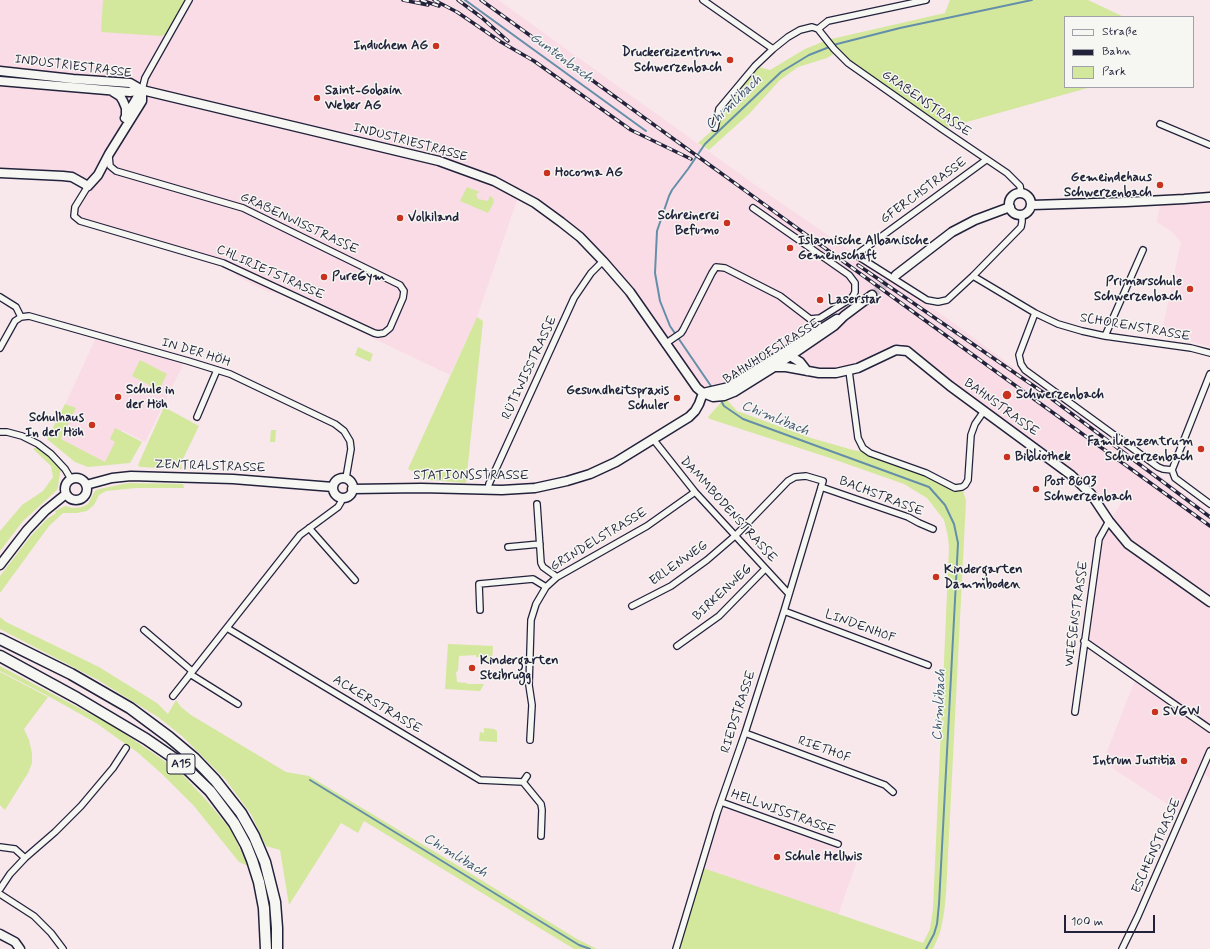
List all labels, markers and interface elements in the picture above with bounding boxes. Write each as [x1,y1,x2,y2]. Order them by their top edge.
legend [1064,16,1194,88]
text: Straße [1102,24,1137,40]
water label: Guntenbach [526,29,596,87]
place label: Induchem AG [353,38,428,54]
marker: Induchem AG [431,41,441,51]
text: Bahn [1102,44,1131,60]
place label: Druckereizentrum Schwerzenbach [622,45,722,76]
street label: INDUSTRIESTRASSE [14,52,132,82]
marker: Druckereizentrum Schwerzenbach [725,55,735,65]
text: Park [1102,64,1126,80]
street label: GRABENSTRASSE [878,67,974,141]
water label: Chimlibach [702,72,766,134]
place label: Saint-Gobain Weber AG [325,83,402,114]
marker: Saint-Gobain Weber AG [312,93,322,103]
street label: INDUSTRIESTRASSE [351,120,469,166]
street label: GFERCHSTRASSE [878,154,970,228]
place label: Hocoma AG [555,165,623,181]
marker: Hocoma AG [542,168,552,178]
place label: Gemeindehaus Schwerzenbach [1064,170,1152,201]
marker: Gemeindehaus Schwerzenbach [1155,180,1165,190]
street label: GRABENWISSTRASSE [237,190,361,258]
place label: Schreinerei Befumo [658,208,719,239]
place label: Volkiland [408,210,459,226]
marker: Volkiland [395,213,405,223]
marker: Schreinerei Befumo [722,218,732,228]
place label: Islamische Albanische Gemeinschaft [798,233,929,264]
street label: CHLIRIETSTRASSE [214,242,326,304]
marker: Islamische Albanische Gemeinschaft [785,243,795,253]
place label: PureGym [332,269,385,285]
marker: PureGym [319,272,329,282]
place label: Primarschule Schwerzenbach [1094,274,1182,305]
marker: Primarschule Schwerzenbach [1185,284,1195,294]
place label: Laserstar [828,292,881,308]
marker: Laserstar [815,295,825,305]
street label: SCHORENSTRASSE [1079,311,1191,345]
street label: RÜTIWISSTRASSE [499,314,561,422]
street label: BAHNHOFSTRASSE [721,316,823,388]
street label: IN DER HÖH [160,335,232,371]
street label: BAHNSTRASSE [961,376,1041,440]
place label: Schule in der Höh [126,382,175,413]
place label: Gesundheitspraxis Schuler [566,383,669,414]
place label: Schwerzenbach [1016,387,1104,403]
marker: Schwerzenbach [1001,389,1013,401]
marker: Schule in der Höh [113,392,123,402]
marker: Gesundheitspraxis Schuler [672,393,682,403]
water label: Chimlibach [739,398,811,440]
place label: Schulhaus In der Höh [25,410,84,441]
marker: Schulhaus In der Höh [87,420,97,430]
place label: Familienzentrum Schwerzenbach [1087,434,1193,465]
marker: Familienzentrum Schwerzenbach [1196,444,1206,454]
place label: Bibliothek [1015,449,1071,465]
marker: Bibliothek [1002,452,1012,462]
street label: DAMMBODENSTRASSE [676,454,780,566]
street label: ZENTRALSTRASSE [154,457,266,477]
street label: STATIONSSTRASSE [413,468,529,484]
street label: BACHSTRASSE [837,474,925,520]
place label: Post 8603 Schwerzenbach [1044,474,1132,505]
marker: Post 8603 Schwerzenbach [1031,484,1041,494]
street label: GRINDELSTRASSE [548,505,650,575]
street label: ERLENWEG [647,538,711,590]
street label: WIESENSTRASSE [1062,560,1092,668]
street label: BIRKENWEG [690,562,756,624]
place label: Kindergarten Dammboden [944,562,1023,593]
marker: Kindergarten Dammboden [931,572,941,582]
street label: LINDENHOF [823,607,897,647]
place label: Kindergarten Steibrugg [480,653,559,684]
marker: Kindergarten Steibrugg [467,663,477,673]
street label: RIEDSTRASSE [718,669,760,755]
water label: Chimlibach [930,669,950,741]
street label: ACKERSTRASSE [330,672,424,738]
place label: SVGW [1163,704,1199,720]
marker: SVGW [1150,707,1160,717]
street label: RIETHOF [795,733,853,767]
place label: Intrum Justitia [1093,753,1176,769]
road number: A15 [167,754,195,774]
marker: Intrum Justitia [1179,756,1189,766]
street label: HELLWISSTRASSE [728,787,838,839]
street label: ESCHENSTRASSE [1129,796,1185,896]
water label: Chimlibach [420,830,490,882]
place label: Schule Hellwis [785,849,862,865]
marker: Schule Hellwis [772,852,782,862]
scale bar [1066,907,1157,933]
text: 100 m [1071,914,1103,930]

